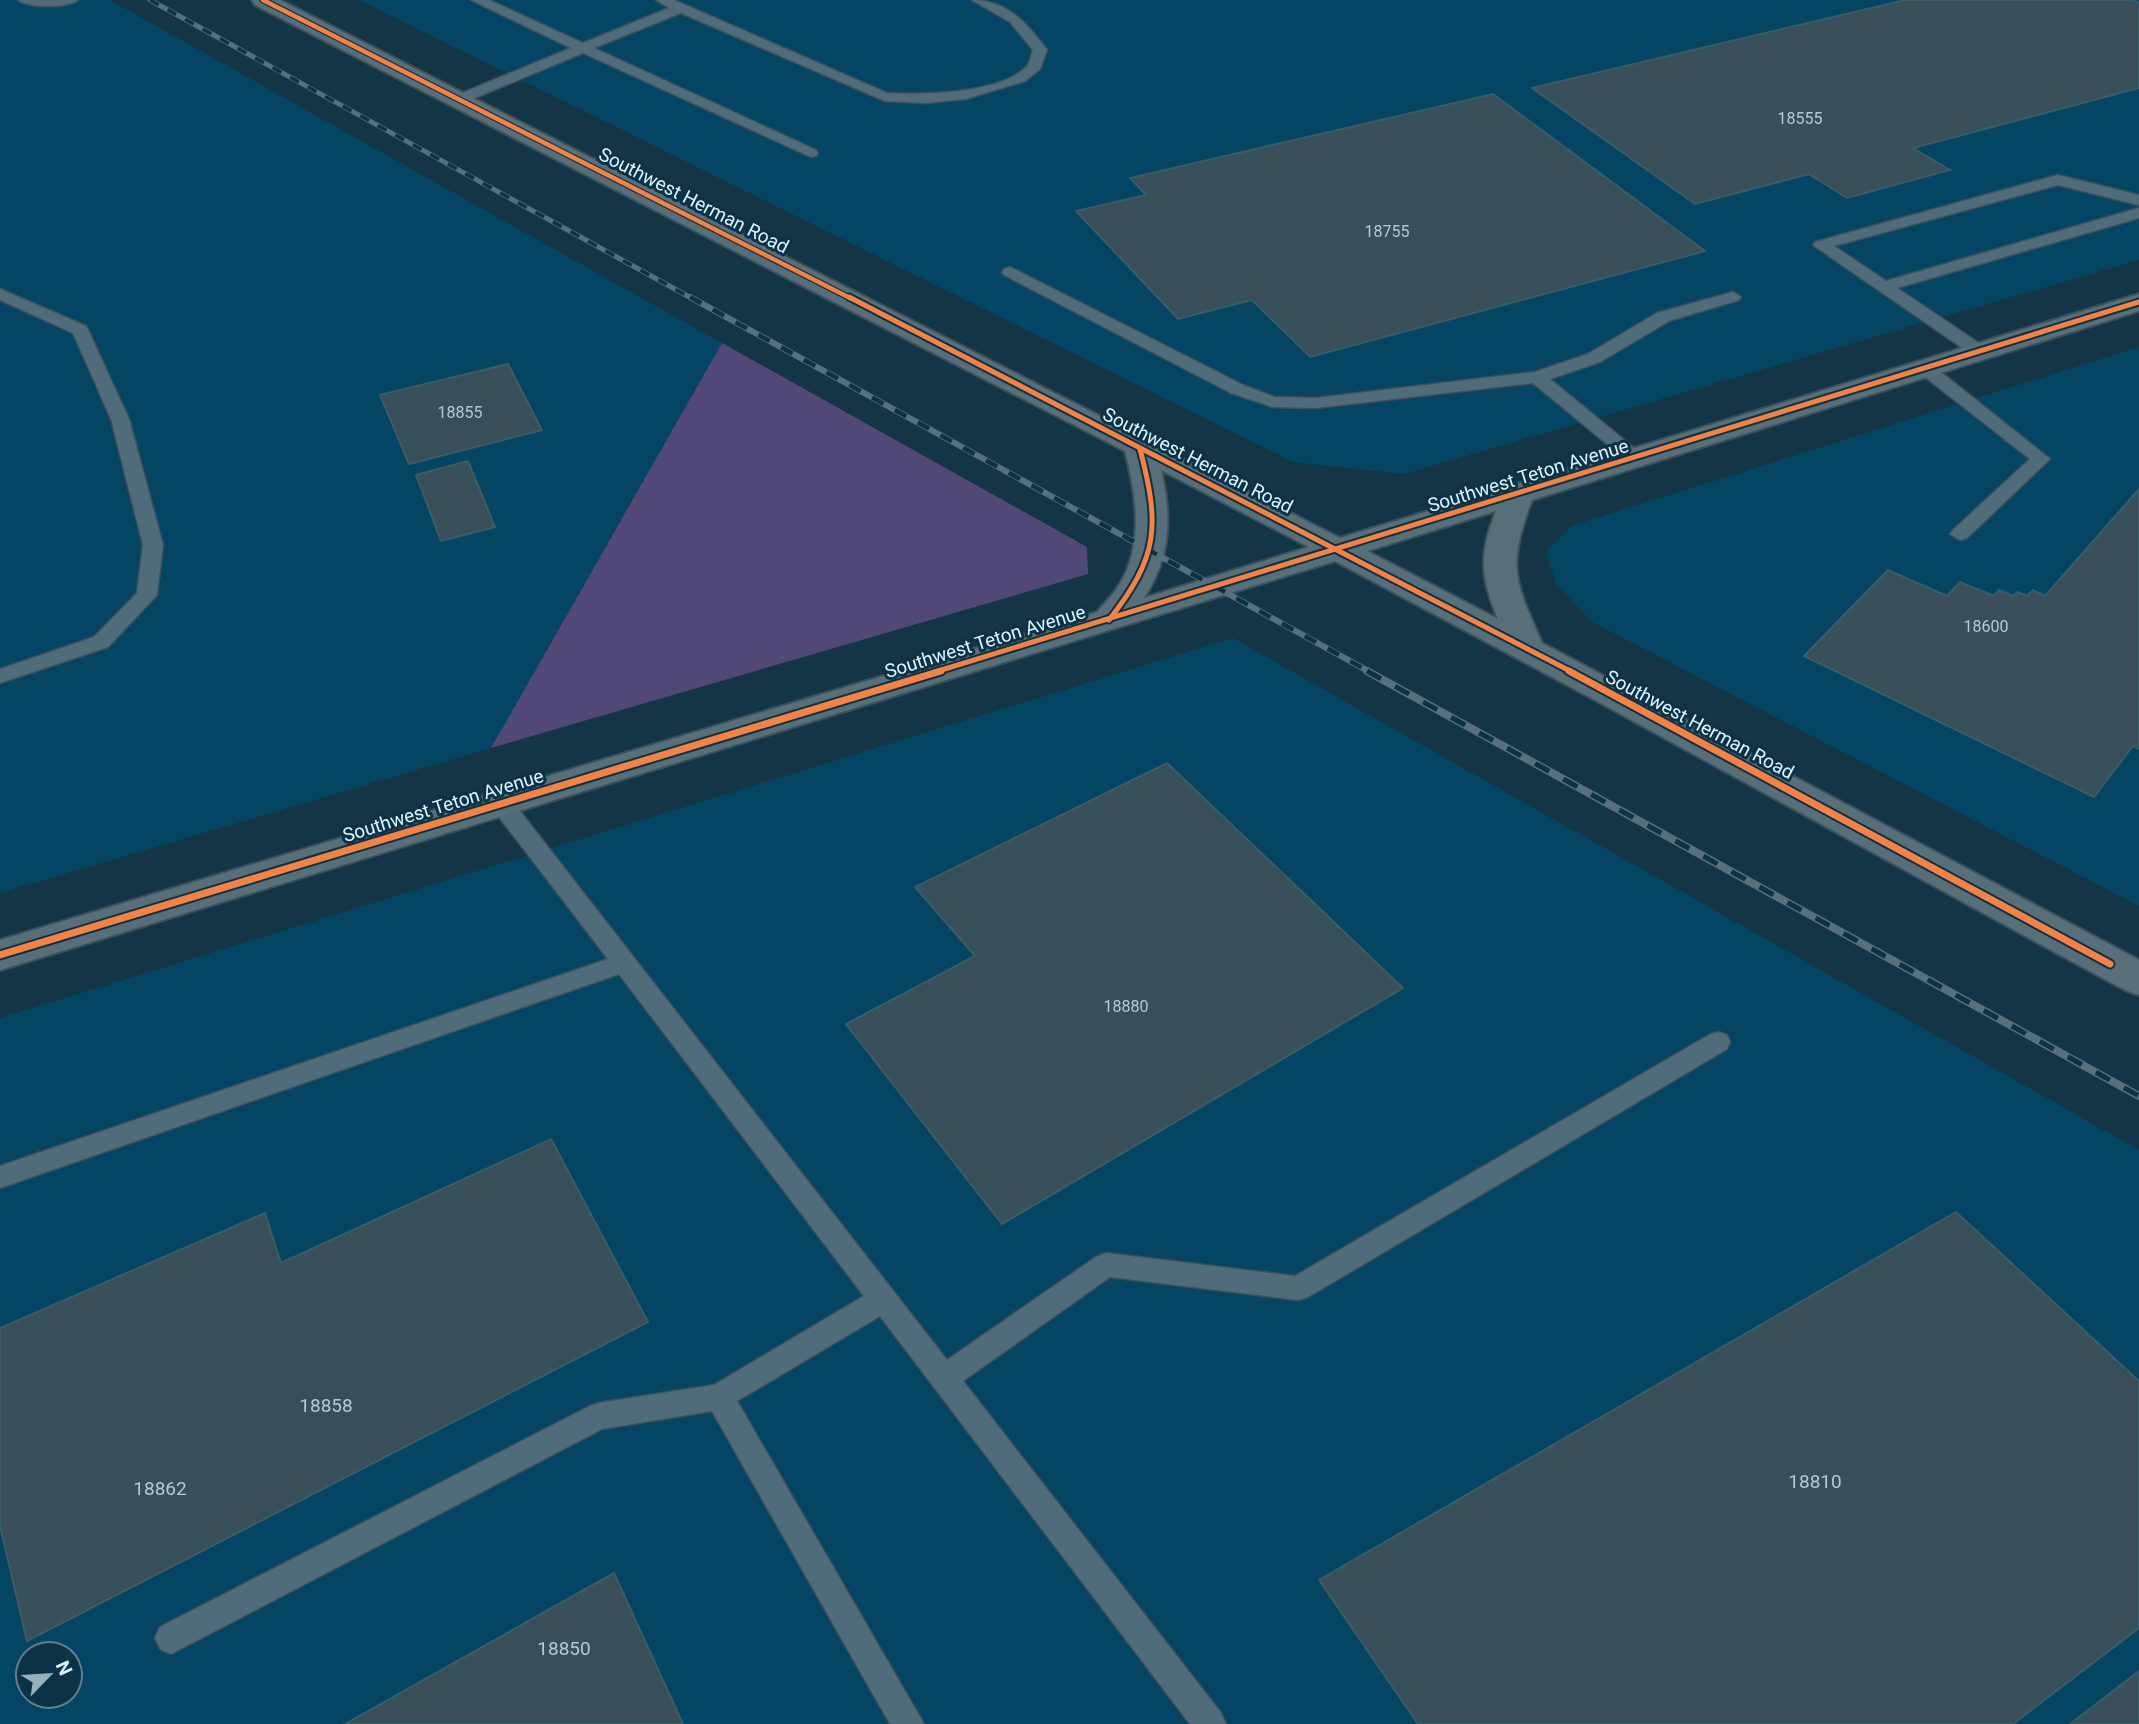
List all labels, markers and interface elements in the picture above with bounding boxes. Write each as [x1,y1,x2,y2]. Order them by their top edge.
house number: 18555 [1778,109,1822,128]
street label: Southwest Herman Road [595,142,793,258]
house number: 18755 [1365,222,1409,241]
street label: Southwest Herman Road [1099,402,1297,518]
house number: 18855 [438,403,482,422]
street label: Southwest Teton Avenue [1425,434,1631,517]
street label: Southwest Teton Avenue [882,600,1088,683]
house number: 18600 [1964,617,2008,636]
street label: Southwest Herman Road [1602,665,1798,784]
street label: Southwest Teton Avenue [340,764,546,847]
house number: 18880 [1104,997,1148,1016]
house number: 18858 [299,1394,353,1417]
house number: 18810 [1788,1470,1842,1493]
house number: 18862 [133,1477,187,1500]
house number: 18850 [537,1637,591,1660]
north arrow [14,1640,84,1710]
text: N [51,1657,77,1679]

